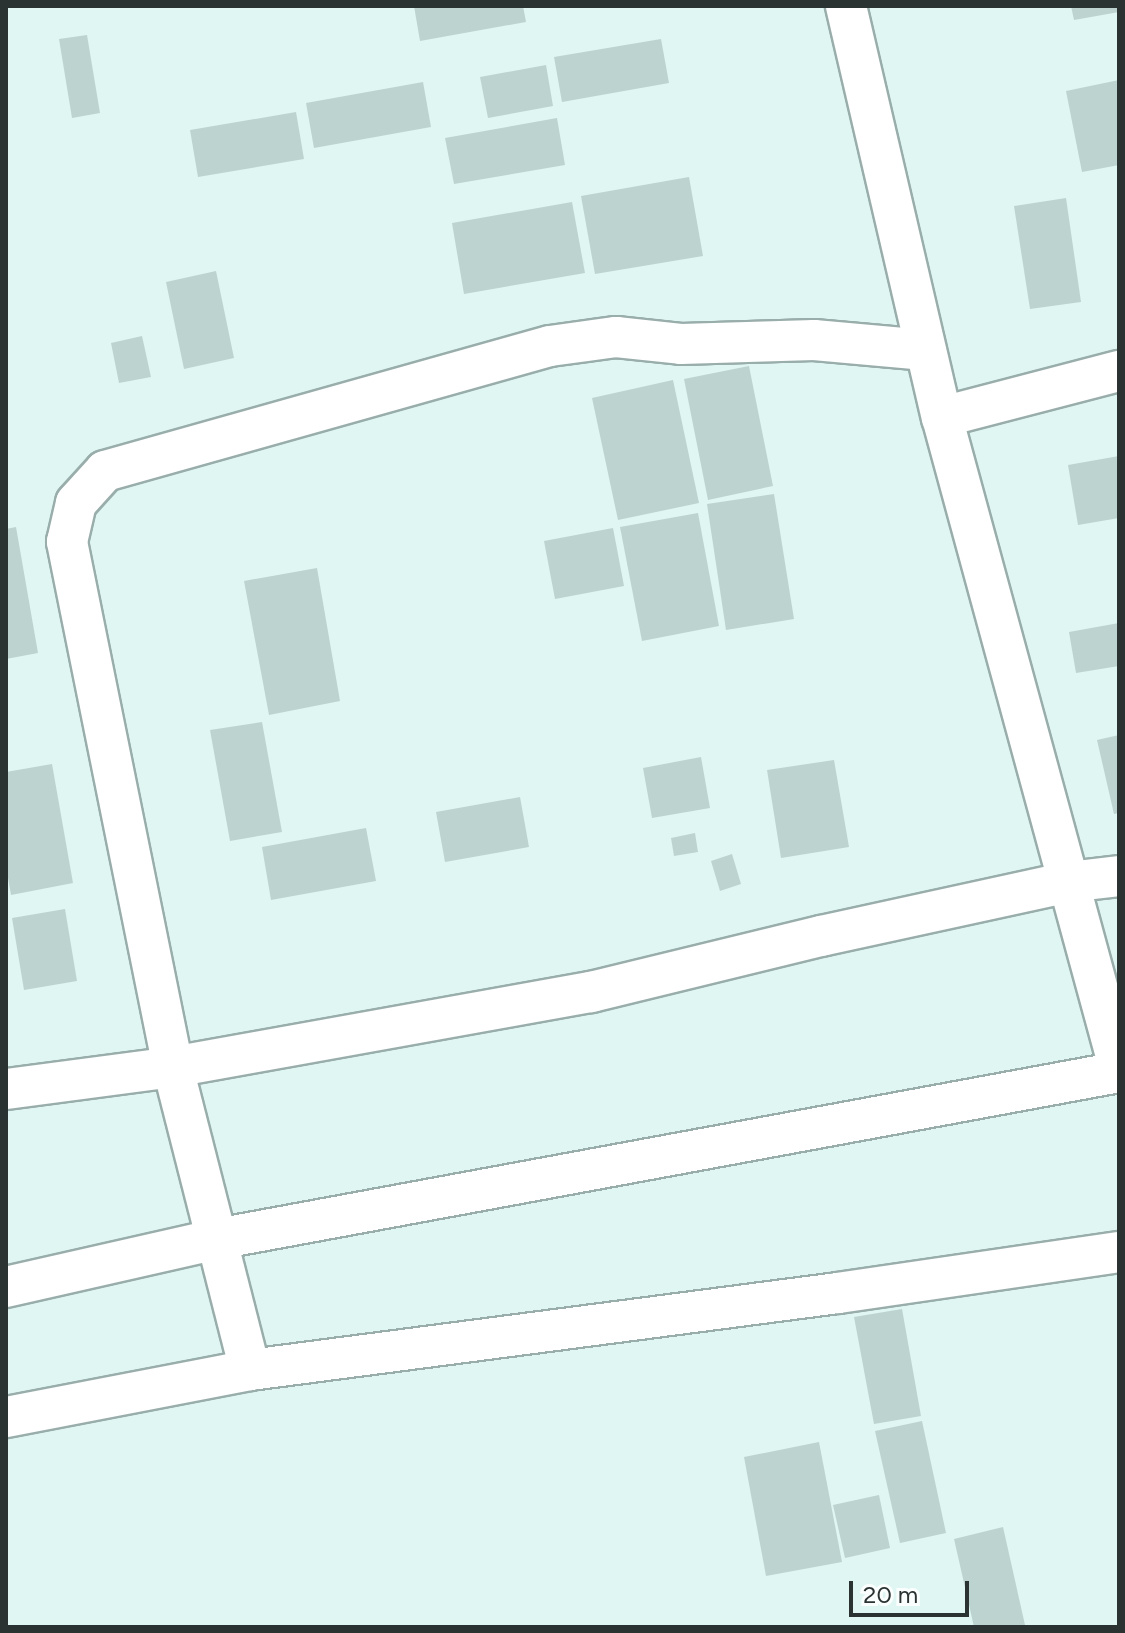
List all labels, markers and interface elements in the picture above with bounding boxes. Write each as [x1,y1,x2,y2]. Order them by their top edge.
scale bar [853,1565,973,1615]
text: 20 m [863,1580,918,1609]

